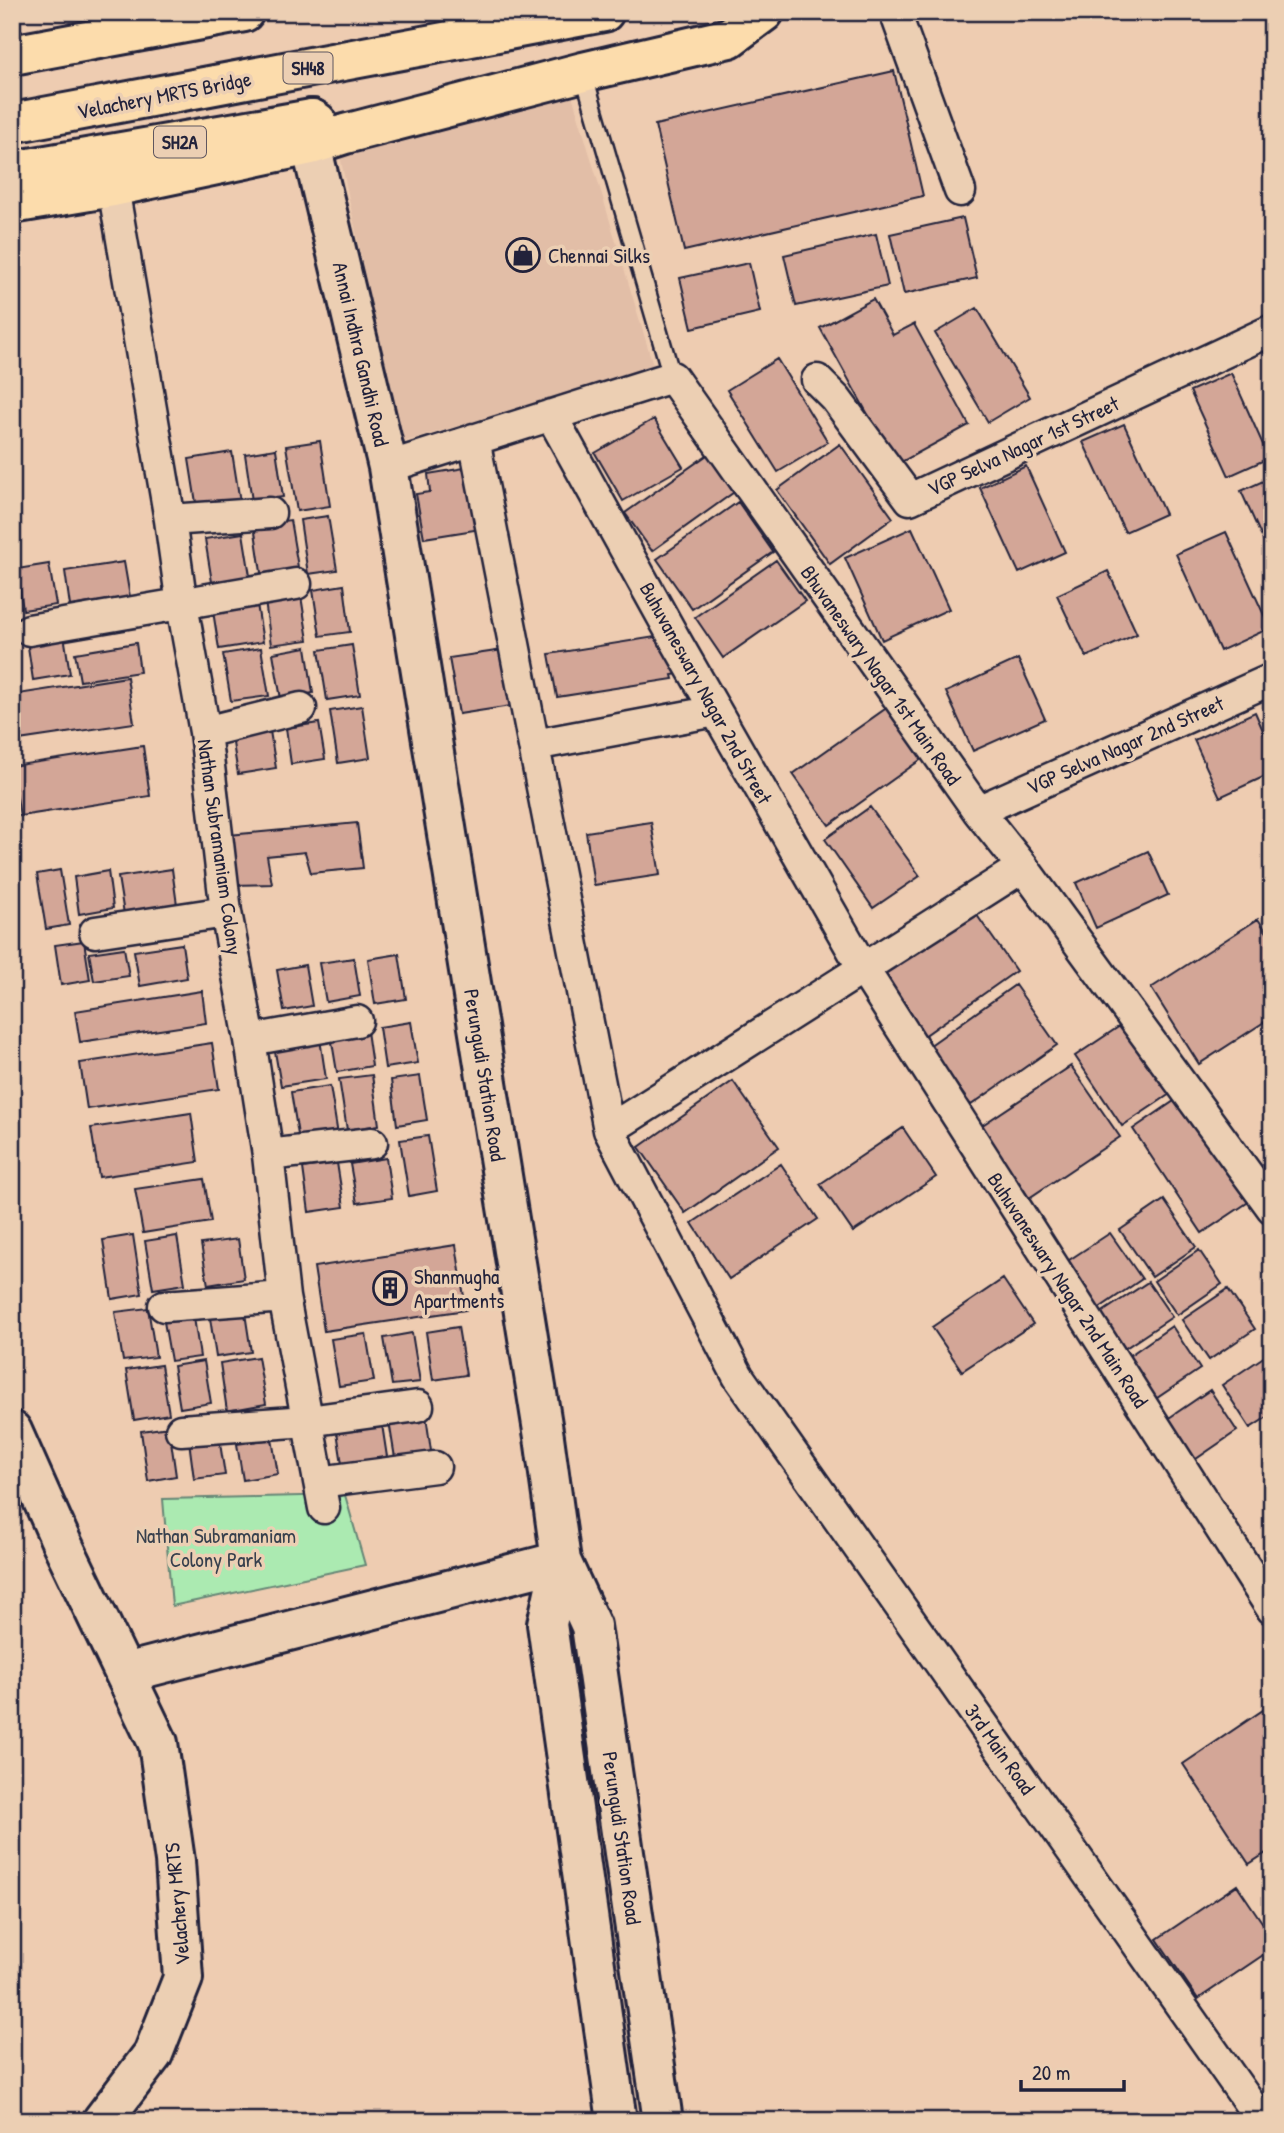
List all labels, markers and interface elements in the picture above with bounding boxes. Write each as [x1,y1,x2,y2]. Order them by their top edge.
road number: SH48 [284,52,332,83]
street label: Velachery MRTS Bridge [74,64,254,126]
road number: SH2A [154,126,206,158]
shop icon: Chennai Silks [504,236,542,274]
place label: Chennai Silks [548,241,650,270]
street label: Annai Indhra Gandhi Road [326,259,396,449]
street label: VGP Selva Nagar 1st Street [922,388,1124,503]
street label: Bhuvaneswary Nagar 1st Main Road [794,559,968,791]
street label: Buhuvaneswary Nagar 2nd Street [633,577,780,810]
street label: VGP Selva Nagar 2nd Street [1022,688,1229,802]
street label: Nathan Subramaniam Colony [191,737,250,957]
street label: Perungudi Station Road [457,987,513,1163]
street label: Buhuvaneswary Nagar 2nd Main Road [981,1167,1155,1413]
place label: Shanmugha Apartments [414,1262,504,1315]
building icon: Shanmugha Apartments [371,1269,409,1307]
park label: Nathan Subramaniam Colony Park [136,1521,296,1574]
street label: 3rd Main Road [958,1698,1042,1800]
street label: Perungudi Station Road [596,1750,648,1926]
street label: Velachery MRTS [157,1841,197,1966]
scale bar [1021,2049,1125,2093]
text: 20 m [1032,2058,1070,2087]

